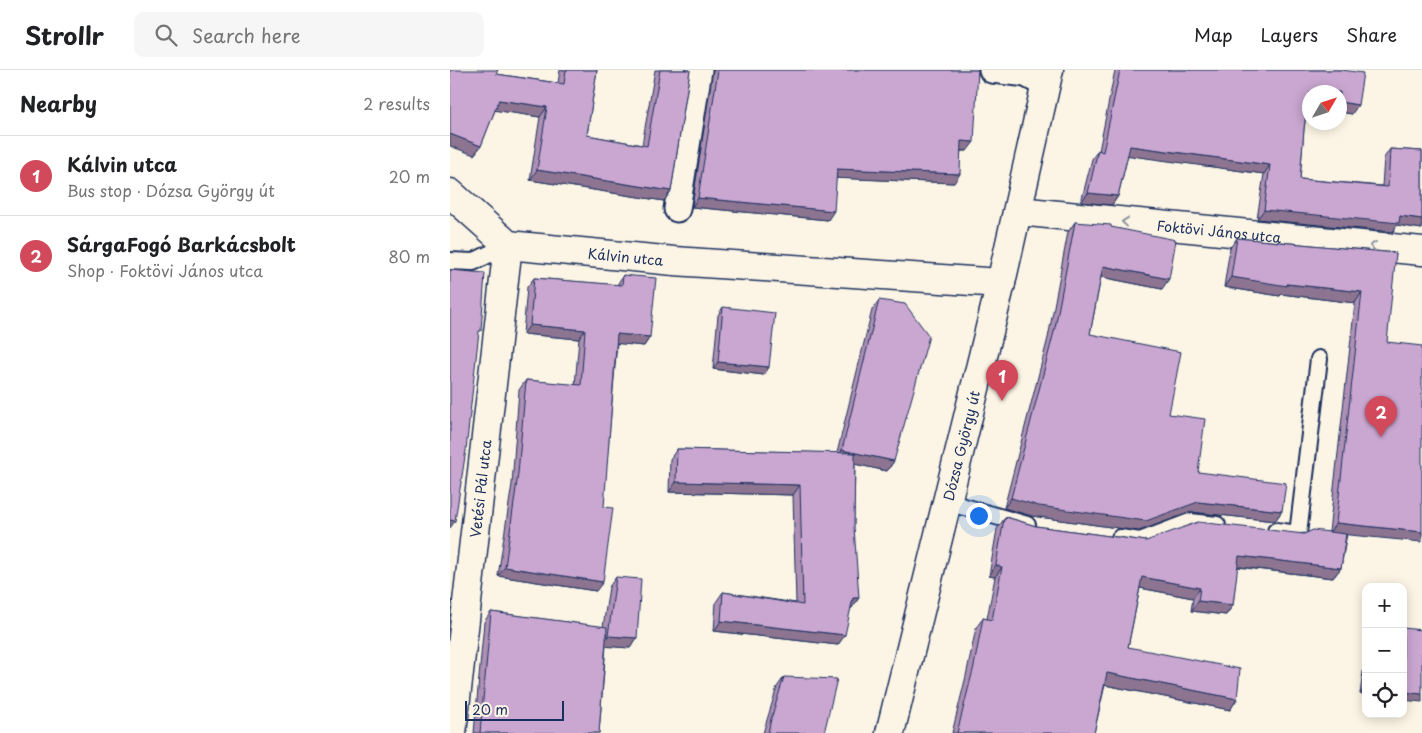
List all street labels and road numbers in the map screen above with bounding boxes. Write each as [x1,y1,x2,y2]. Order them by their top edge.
street label: Foktövi János utca [1156,214,1283,248]
street label: Kálvin utca [587,242,664,270]
street label: Dózsa György út [937,388,985,503]
street label: Vetési Pál utca [464,438,496,539]

